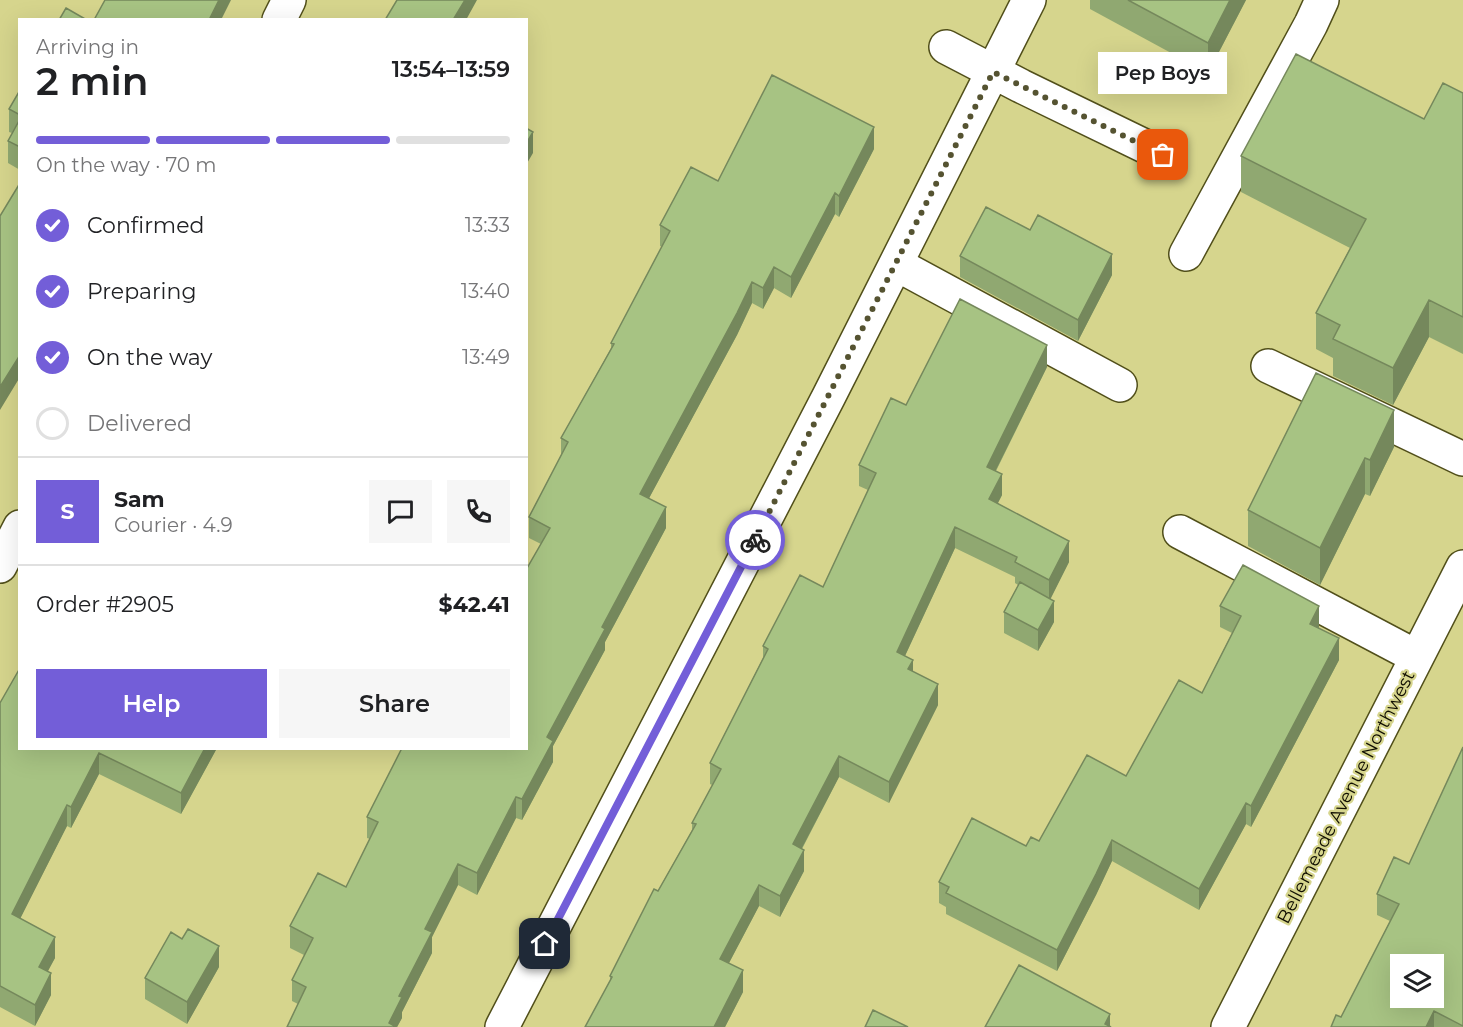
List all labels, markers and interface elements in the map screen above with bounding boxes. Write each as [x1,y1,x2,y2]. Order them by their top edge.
text: Arriving in [36,35,139,59]
callout: Pep Boys [1098,53,1228,95]
text: 13:54–13:59 [392,56,510,83]
text: 2 min [36,57,149,105]
text: Pep Boys [1115,61,1210,85]
pin [1137,129,1188,180]
icon: bag [1146,138,1179,171]
text: On the way · 70 m [36,153,217,177]
icon: check [36,209,69,242]
text: Confirmed [87,212,204,239]
text: 13:33 [465,213,510,237]
icon: check [36,275,69,308]
text: Preparing [87,278,196,305]
text: 13:40 [461,279,510,303]
icon: check [36,341,69,374]
text: On the way [87,344,212,371]
text: 13:49 [462,345,510,369]
text: Delivered [87,410,192,437]
button: chat [369,480,432,543]
button: phone [447,480,510,543]
text: Sam [114,486,165,513]
text: S [60,498,75,525]
courier [725,510,785,570]
text: Courier · 4.9 [114,513,233,537]
icon: bike [739,524,772,557]
text: Order #2905 [36,591,174,618]
text: $42.41 [438,591,510,618]
street label: Bellemeade Avenue Northwest [1272,667,1420,927]
button: Help [36,669,267,738]
button: Share [279,669,510,738]
pin [519,918,570,969]
icon: home [528,927,561,960]
map controls [1390,954,1444,1008]
button: layers [1390,954,1444,1008]

